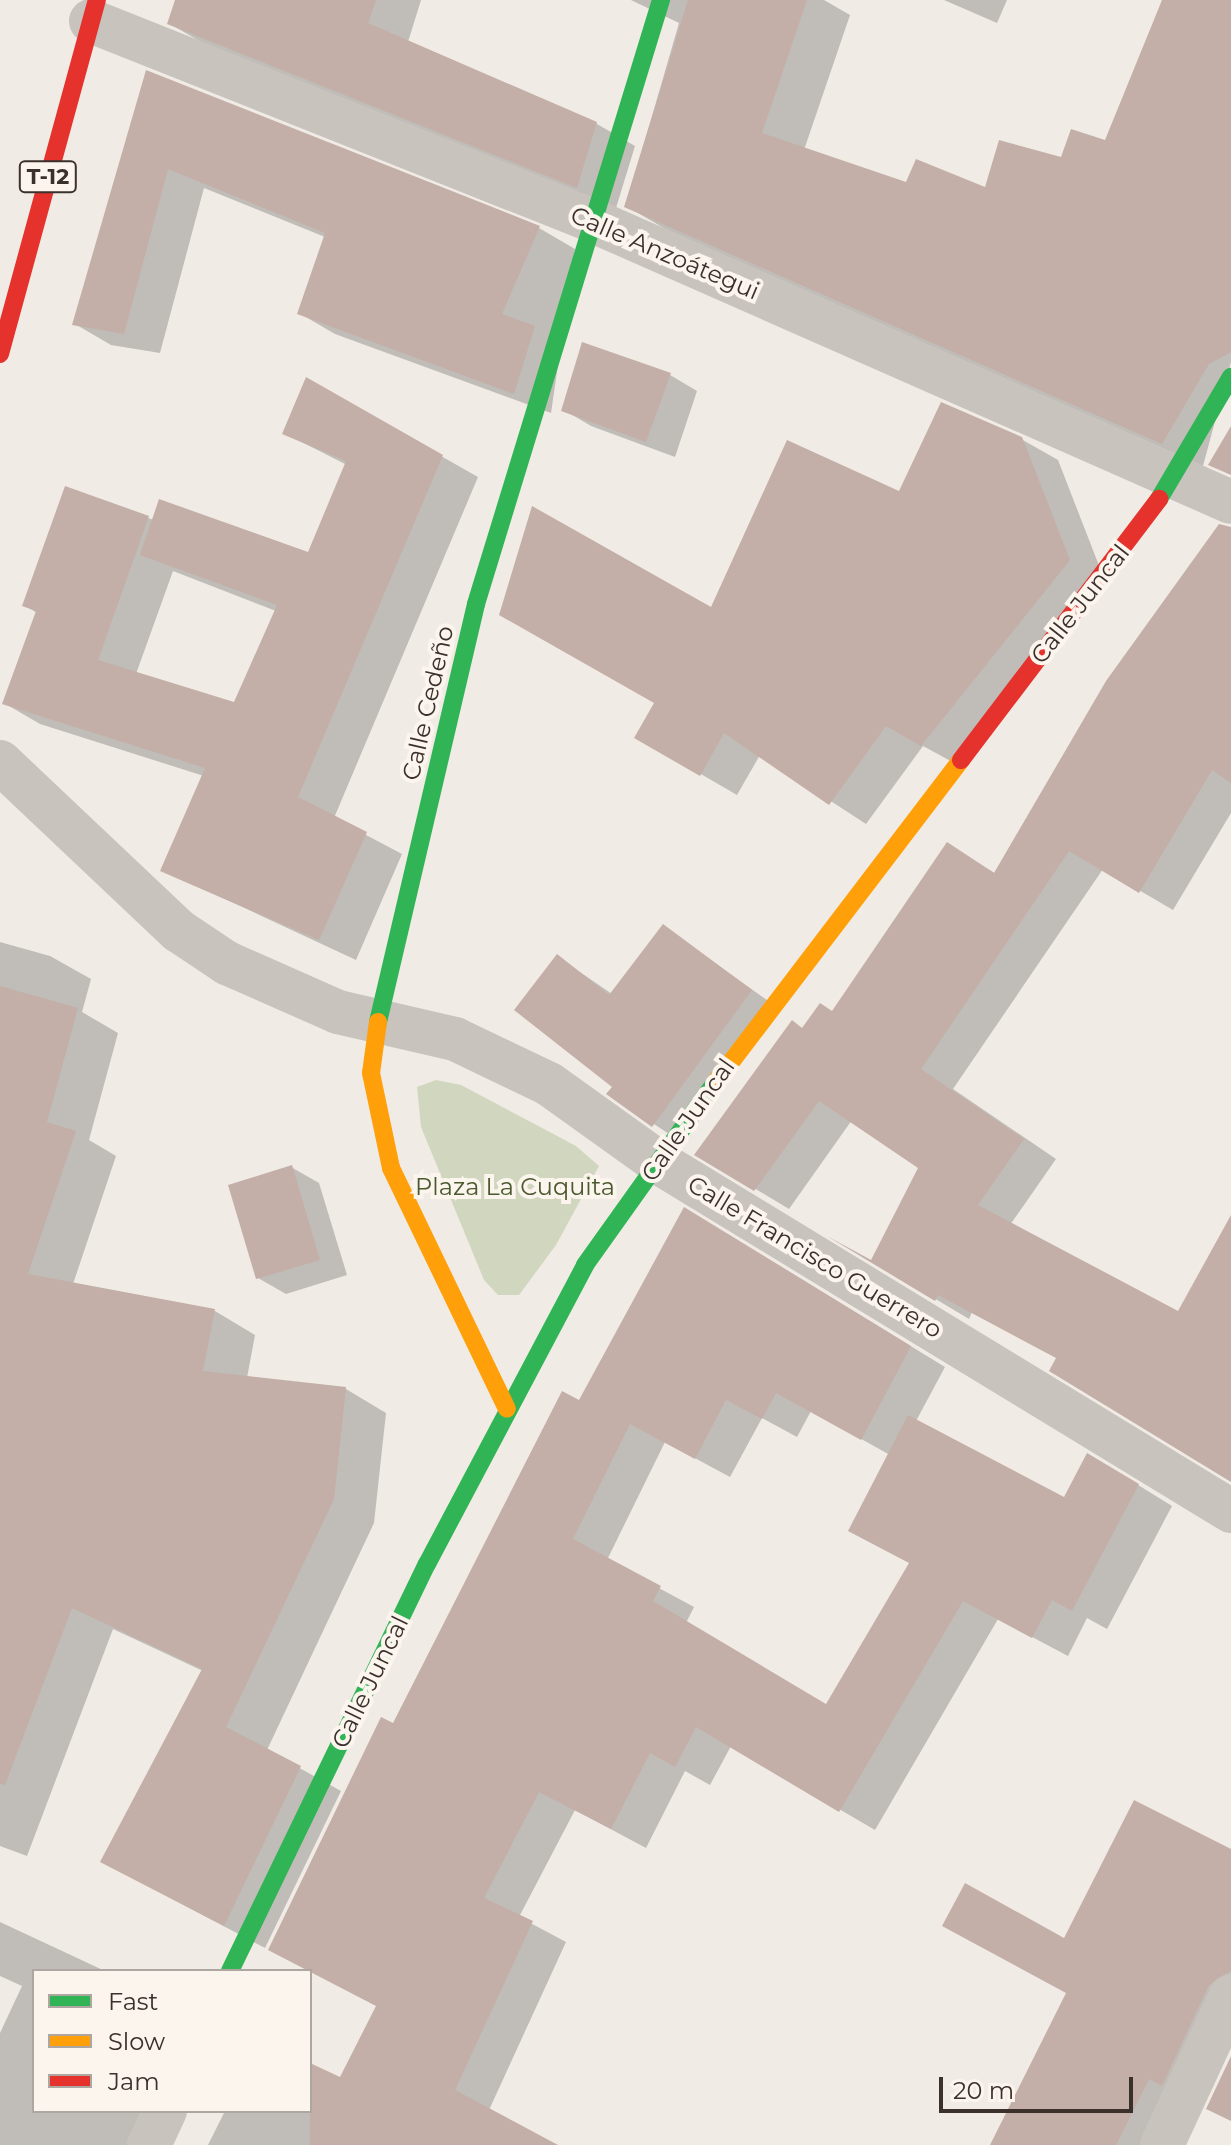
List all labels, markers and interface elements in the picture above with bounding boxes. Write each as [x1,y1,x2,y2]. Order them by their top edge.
road number: T-12 [18,159,78,195]
street label: Calle Anzoátegui [566,200,764,306]
street label: Calle Juncal [1025,539,1135,669]
street label: Calle Cedeño [396,623,460,783]
street label: Calle Juncal [635,1053,741,1187]
street label: Calle Francisco Guerrero [683,1170,947,1344]
park label: Plaza La Cuquita [415,1173,615,1201]
street label: Calle Juncal [326,1611,414,1753]
legend [32,1969,312,2113]
text: Fast [108,1987,158,2016]
text: Slow [108,2027,165,2056]
scale bar [943,2061,1137,2111]
text: Jam [108,2067,160,2096]
text: 20 m [953,2076,1014,2105]

